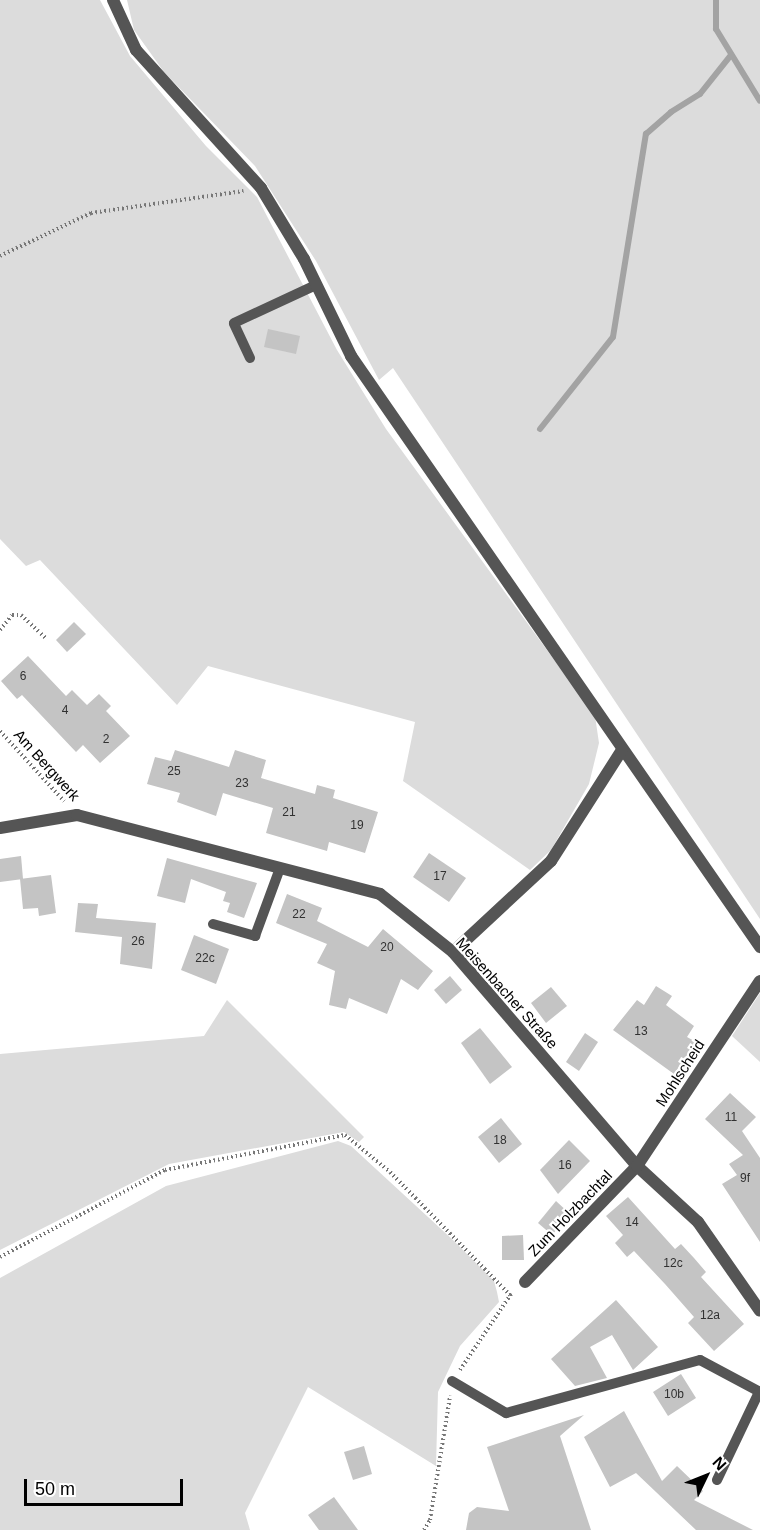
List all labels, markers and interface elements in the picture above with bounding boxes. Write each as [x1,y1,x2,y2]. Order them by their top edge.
house number: 6 [20,670,26,684]
house number: 4 [62,704,68,718]
street label: Am Bergwerk [10,726,84,804]
house number: 2 [103,733,109,747]
house number: 25 [167,765,181,779]
house number: 23 [235,777,249,791]
house number: 21 [282,806,296,820]
house number: 19 [350,819,364,833]
house number: 17 [433,870,447,884]
house number: 22 [292,908,306,922]
street label: Meisenbacher Straße [452,934,562,1052]
house number: 26 [131,935,145,949]
house number: 20 [380,941,394,955]
house number: 22c [195,952,215,966]
house number: 13 [634,1025,648,1039]
street label: Mohlscheid [652,1036,708,1110]
house number: 11 [725,1111,737,1125]
house number: 18 [493,1134,507,1148]
house number: 16 [558,1159,572,1173]
street label: Zum Holzbachtal [524,1166,616,1260]
house number: 9f [740,1172,750,1186]
house number: 14 [625,1216,639,1230]
house number: 12c [663,1257,683,1271]
house number: 12a [700,1309,720,1323]
house number: 10b [664,1388,684,1402]
north arrow [676,1446,736,1506]
text: N [709,1453,730,1473]
scale bar [27,1467,186,1505]
text: 50 m [35,1479,75,1499]

